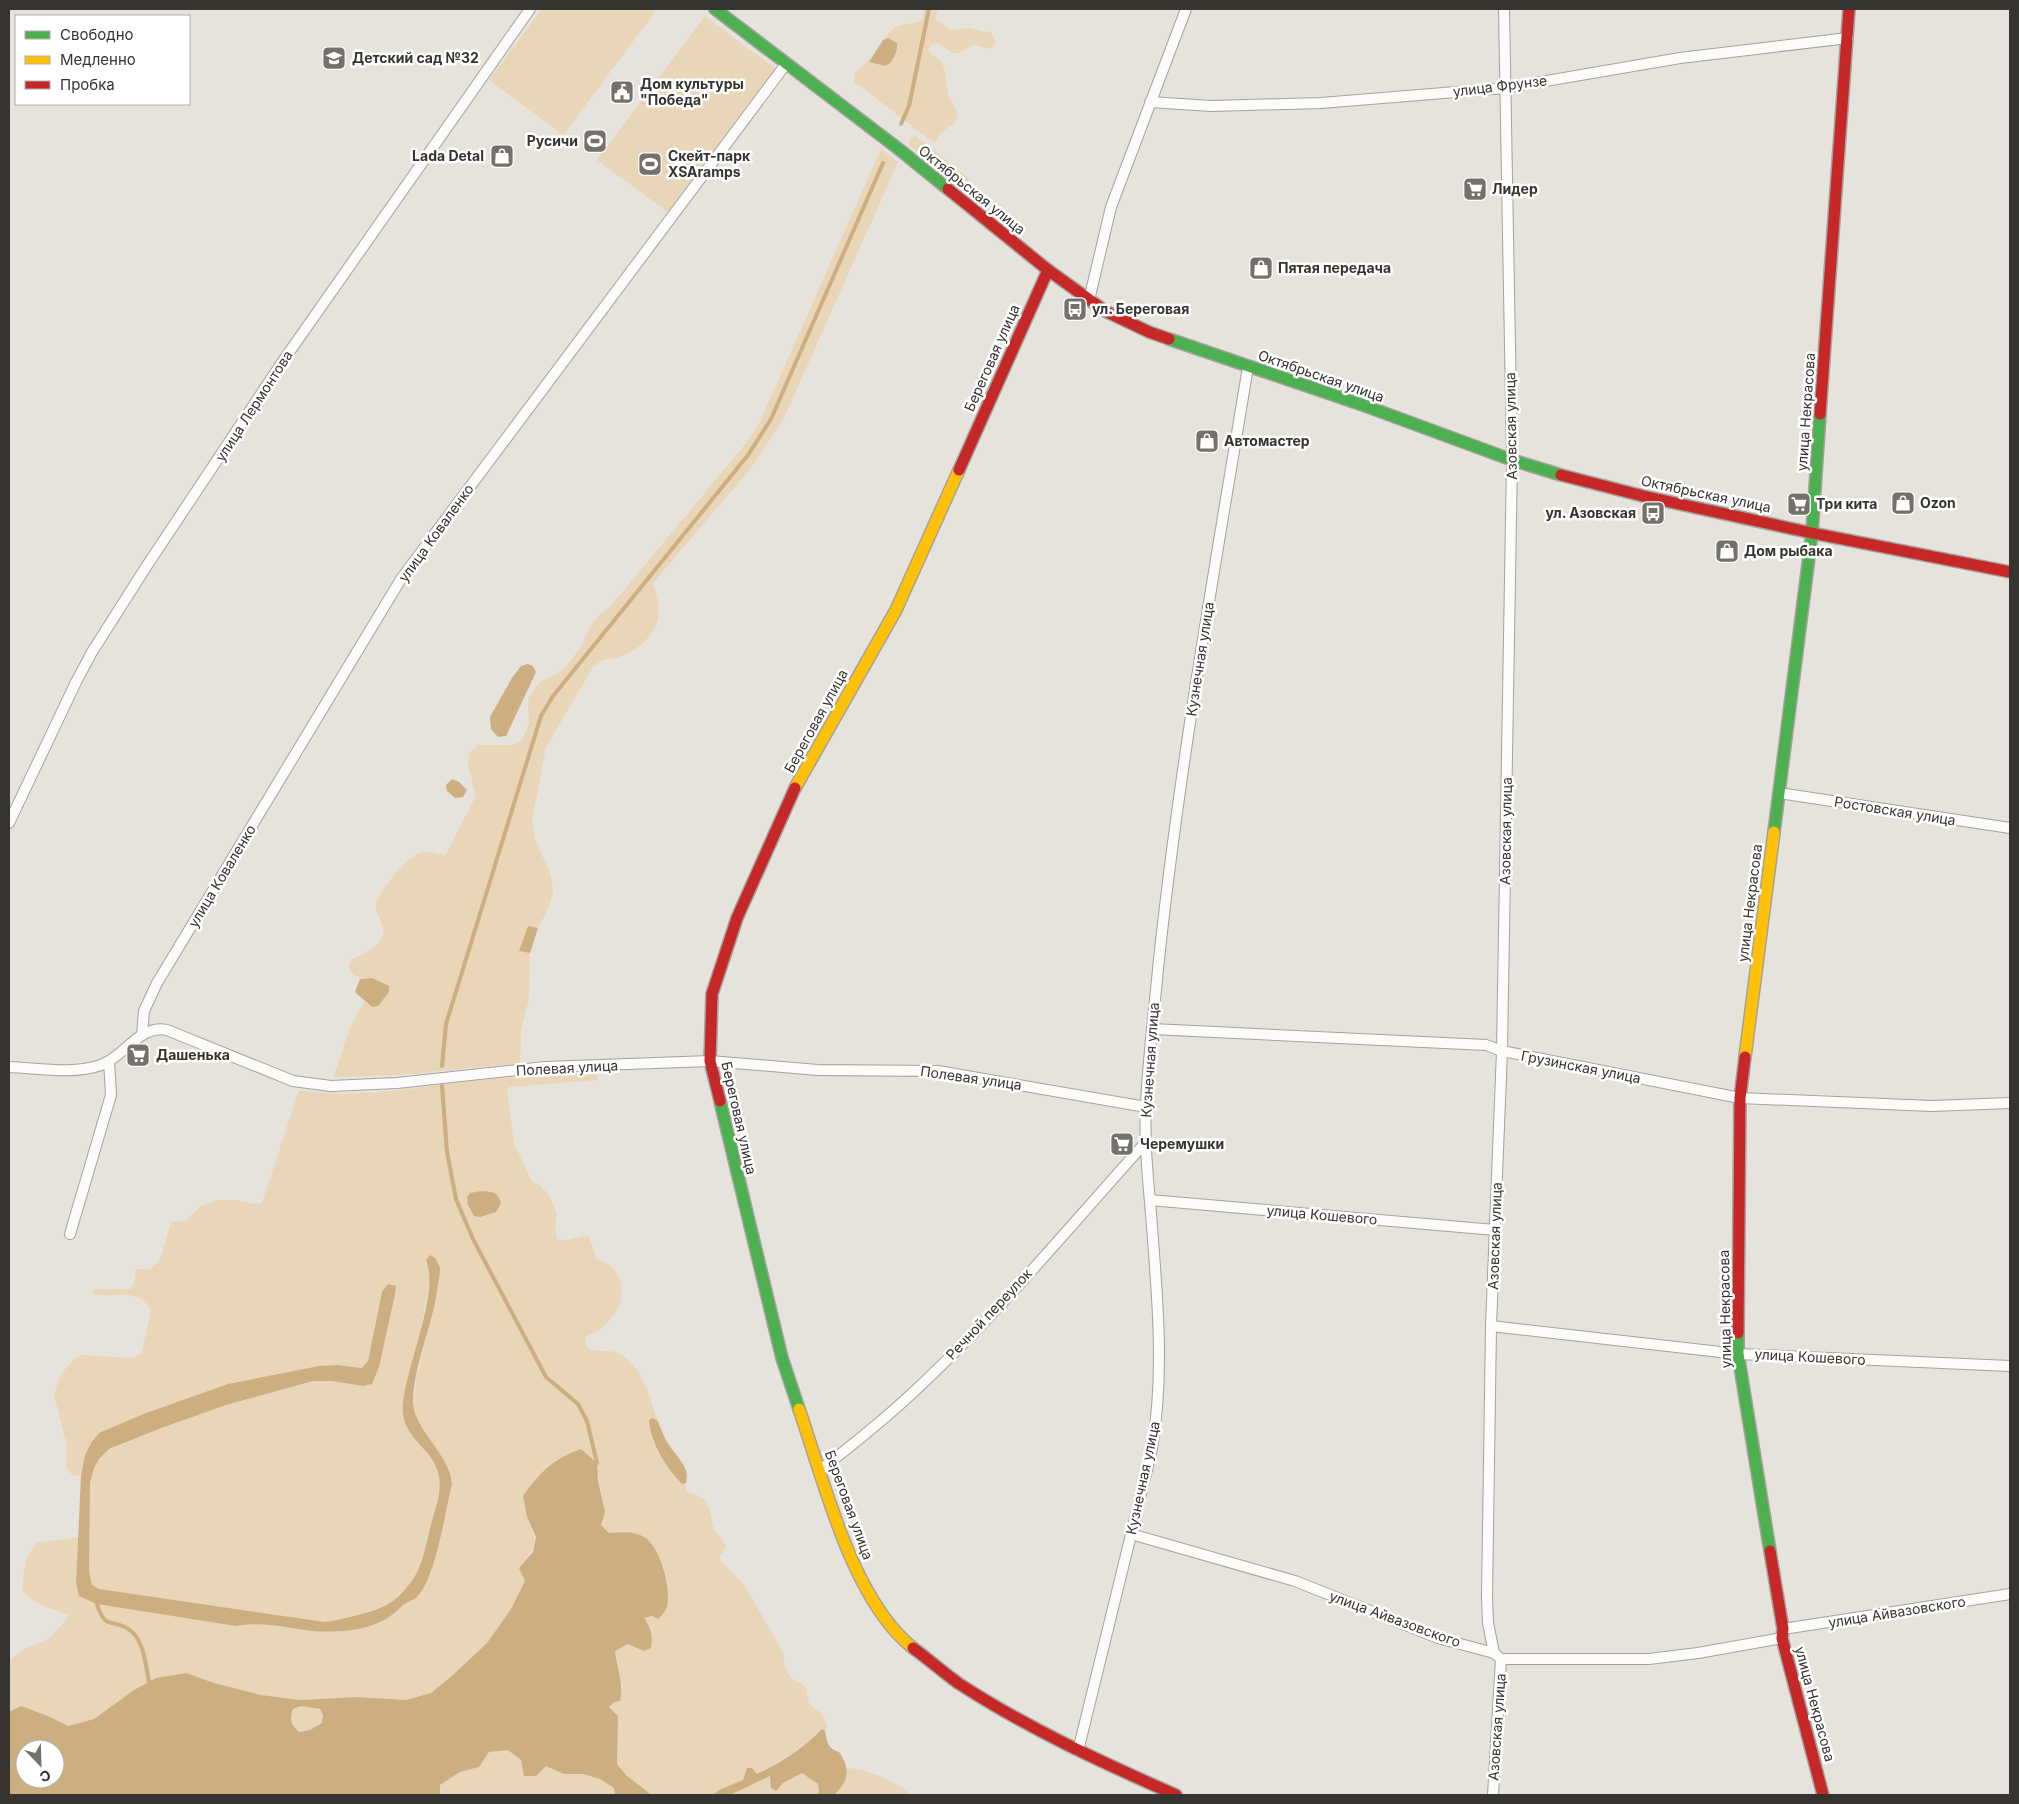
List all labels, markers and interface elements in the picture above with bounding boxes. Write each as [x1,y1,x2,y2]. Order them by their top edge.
legend [15,15,190,105]
text: Свободно [60,25,134,44]
school or university icon: Детский сад №32 [321,45,347,71]
place label: Детский сад №32 [352,49,479,66]
text: Медленно [60,50,136,69]
street label: улица Фрунзе [1452,71,1548,100]
text: Пробка [60,75,115,94]
place label: Дом культуры "Победа" [640,75,744,108]
public building icon: Дом культуры "Победа" [609,79,635,105]
sports icon: Русичи [582,128,608,154]
place label: Русичи [527,132,578,149]
street label: Октябрьская улица [916,141,1029,238]
shop icon: Lada Detal [489,143,515,169]
place label: Lada Detal [412,147,484,164]
place label: Скейт-парк XSAramps [668,147,751,180]
sports icon: Скейт-парк XSAramps [637,151,663,177]
supermarket icon: Лидер [1462,176,1488,202]
place label: Лидер [1492,180,1538,197]
shop icon: Пятая передача [1248,255,1274,281]
place label: Пятая передача [1278,259,1391,276]
bus stop icon: ул. Береговая [1062,296,1088,322]
place label: ул. Береговая [1092,300,1189,317]
street label: Береговая улица [960,302,1023,414]
street label: Октябрьская улица [1256,346,1386,405]
street label: улица Лермонтова [211,347,296,464]
street label: улица Некрасова [1793,352,1818,472]
street label: Азовская улица [1501,372,1520,480]
shop icon: Автомастер [1194,428,1220,454]
place label: Автомастер [1224,432,1310,449]
street label: Октябрьская улица [1640,471,1773,516]
street label: улица Коваленко [394,480,477,585]
shop icon: Ozon [1890,490,1916,516]
supermarket icon: Три кита [1786,491,1812,517]
place label: Ozon [1920,494,1956,511]
place label: Три кита [1816,495,1877,512]
bus stop icon: ул. Азовская [1640,500,1666,526]
place label: ул. Азовская [1545,504,1636,521]
shop icon: Дом рыбака [1714,538,1740,564]
place label: Дом рыбака [1744,542,1833,559]
street label: Кузнечная улица [1182,600,1217,717]
street label: Береговая улица [780,666,851,775]
street label: Азовская улица [1496,777,1515,885]
street label: Ростовская улица [1833,793,1957,829]
street label: улица Коваленко [184,821,259,930]
street label: улица Некрасова [1734,843,1765,963]
street label: Кузнечная улица [1137,1002,1162,1118]
supermarket icon: Дашенька [125,1042,151,1068]
place label: Дашенька [156,1046,230,1063]
street label: Грузинская улица [1520,1047,1642,1086]
street label: Полевая улица [515,1056,618,1079]
street label: Береговая улица [718,1060,761,1176]
street label: Полевая улица [919,1062,1023,1093]
supermarket icon: Черемушки [1109,1131,1135,1157]
place label: Черемушки [1140,1135,1224,1152]
street label: Азовская улица [1484,1182,1505,1290]
street label: улица Кошевого [1266,1201,1378,1228]
street label: улица Некрасова [1715,1250,1734,1368]
street label: Речной переулок [942,1264,1035,1363]
street label: улица Кошевого [1754,1345,1866,1368]
street label: Кузнечная улица [1122,1420,1163,1536]
street label: Береговая улица [822,1448,877,1562]
street label: улица Айвазовского [1327,1587,1463,1650]
street label: улица Айвазовского [1827,1592,1967,1631]
street label: улица Некрасова [1792,1644,1839,1763]
street label: Азовская улица [1484,1673,1509,1781]
north arrow [15,1739,65,1789]
text: С [37,1767,53,1786]

